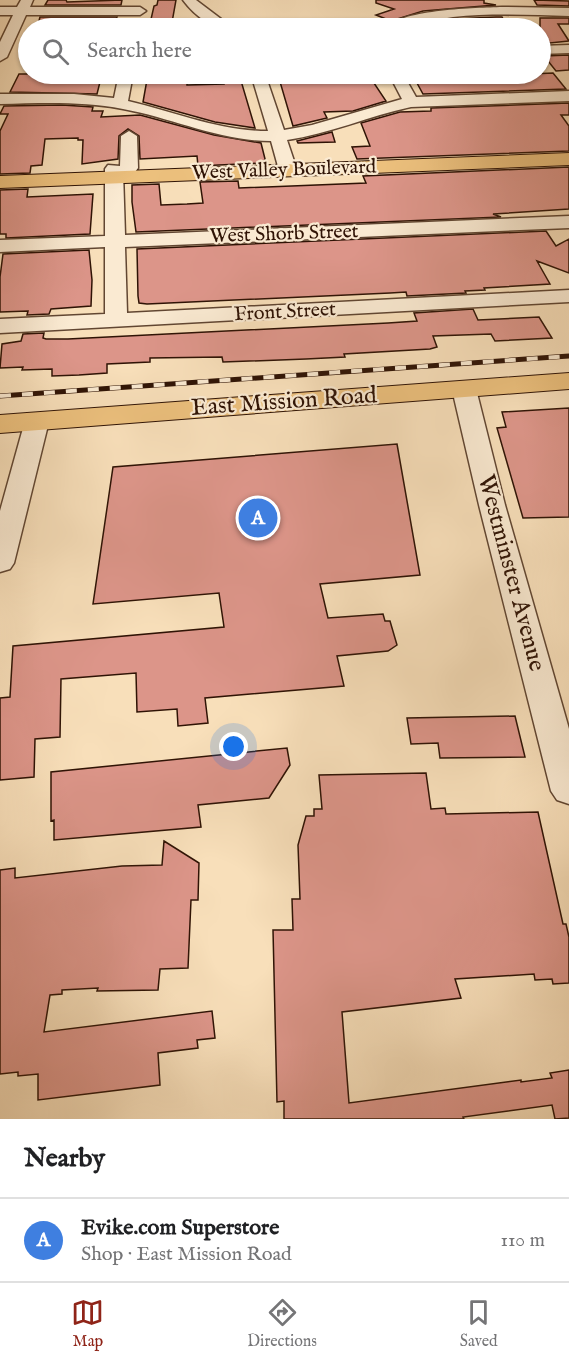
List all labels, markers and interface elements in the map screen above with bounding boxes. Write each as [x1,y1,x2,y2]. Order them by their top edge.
search box [18,18,551,84]
icon: search [39,35,72,68]
text: Search here [87,37,192,65]
street label: West Valley Boulevard [191,154,377,186]
street label: West Shorb Street [209,219,359,249]
street label: Front Street [233,297,337,327]
street label: East Mission Road [190,380,378,424]
street label: Westminster Avenue [470,471,552,675]
pin: A [238,496,278,540]
your location [219,732,248,761]
text: Nearby [24,1142,105,1175]
text: Evike.com Superstore [81,1214,279,1242]
text: A [37,1228,50,1253]
text: 110 m [501,1228,545,1253]
text: Shop · East Mission Road [81,1242,292,1267]
tab: Map [71,1296,104,1352]
tab: Directions [247,1296,317,1352]
tab: Saved [460,1296,498,1352]

